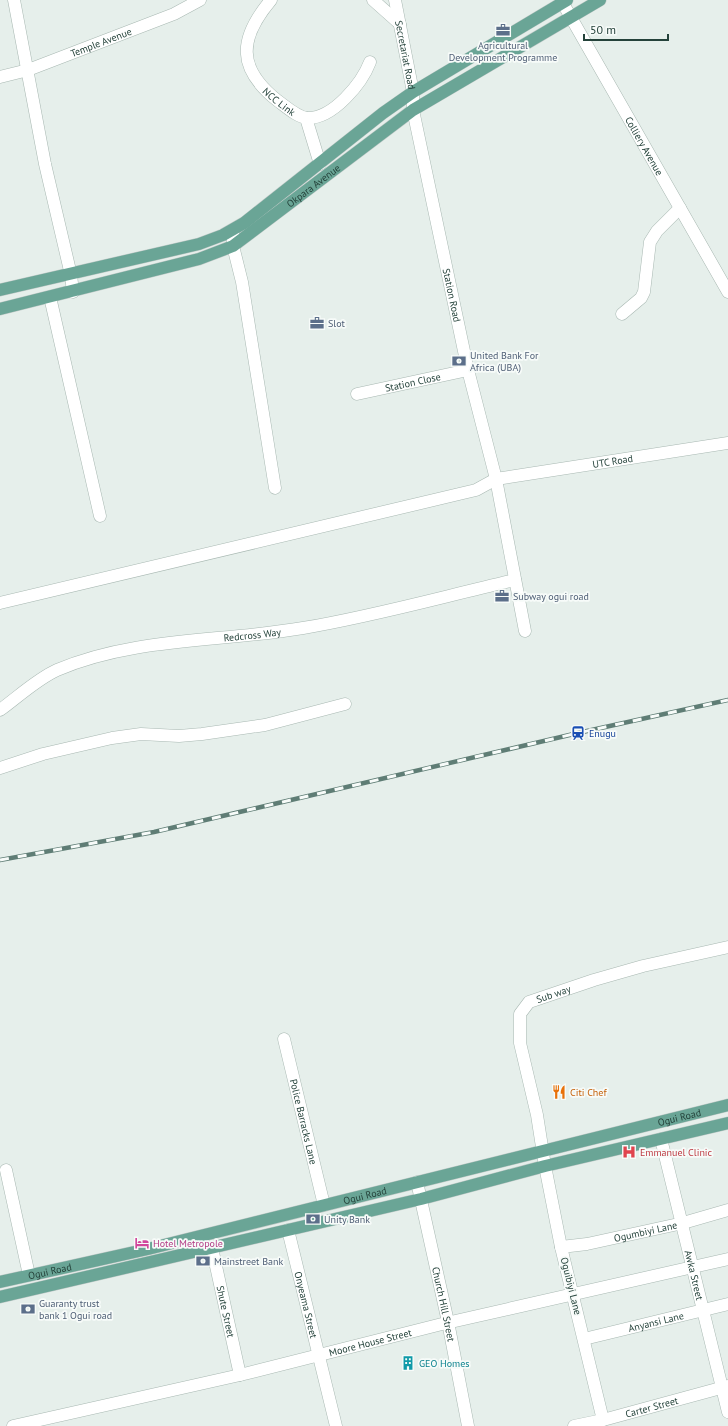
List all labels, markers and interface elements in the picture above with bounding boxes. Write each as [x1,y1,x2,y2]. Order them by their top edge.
scale bar [584,16,668,42]
street label: Secretariat Road [393,19,419,91]
office icon: Agricultural Development Programme [495,22,511,38]
text: 50 m [590,22,616,37]
street label: Temple Avenue [68,24,133,60]
place label: Agricultural Development Programme [449,39,557,64]
street label: NCC Link [260,84,298,119]
street label: Colliery Avenue [622,114,666,178]
street label: Okpara Avenue [284,161,343,210]
street label: Station Road [440,267,464,323]
office icon: Slot [309,315,325,331]
place label: Slot [328,317,346,330]
place label: United Bank For Africa (UBA) [470,349,539,374]
bank icon: United Bank For Africa (UBA) [451,353,467,369]
street label: Station Close [384,370,442,394]
street label: UTC Road [591,451,634,470]
office icon: Subway ogui road [494,588,510,604]
place label: Subway ogui road [513,590,589,603]
street label: Redcross Way [223,625,282,644]
station icon: Enugu [570,725,586,741]
place label: Enugu [589,727,616,740]
street label: Sub way [534,982,573,1006]
street label: Police Barracks Lane [287,1078,320,1166]
restaurant icon: Citi Chef [551,1084,567,1100]
place label: Citi Chef [570,1086,607,1099]
street label: Ogui Road [656,1105,702,1129]
hospital icon: Emmanuel Clinic [621,1144,637,1160]
place label: Emmanuel Clinic [640,1146,713,1159]
street label: Ogui Road [342,1184,388,1207]
bank icon: Unity Bank [305,1211,321,1227]
place label: Unity Bank [324,1213,370,1226]
street label: Ogumbiyi Lane [613,1218,678,1244]
hotel icon: Hotel Metropole [134,1235,150,1251]
place label: Hotel Metropole [153,1237,223,1250]
street label: Awka Street [682,1249,707,1302]
bank icon: Mainstreet Bank [195,1253,211,1269]
place label: Mainstreet Bank [214,1255,283,1268]
street label: Oguibiyi Lane [558,1256,584,1316]
street label: Ogui Road [27,1260,73,1282]
street label: Church Hill Street [429,1265,458,1343]
street label: Onyeama Street [292,1270,321,1340]
street label: Shute Street [214,1284,238,1339]
place label: Guaranty trust bank 1 Ogui road [39,1297,112,1322]
bank icon: Guaranty trust bank 1 Ogui road [20,1301,36,1317]
street label: Anyansi Lane [627,1309,685,1335]
street label: Moore House Street [328,1325,414,1359]
building icon: GEO Homes [400,1355,416,1371]
place label: GEO Homes [419,1357,469,1370]
street label: Carter Street [624,1393,680,1420]

